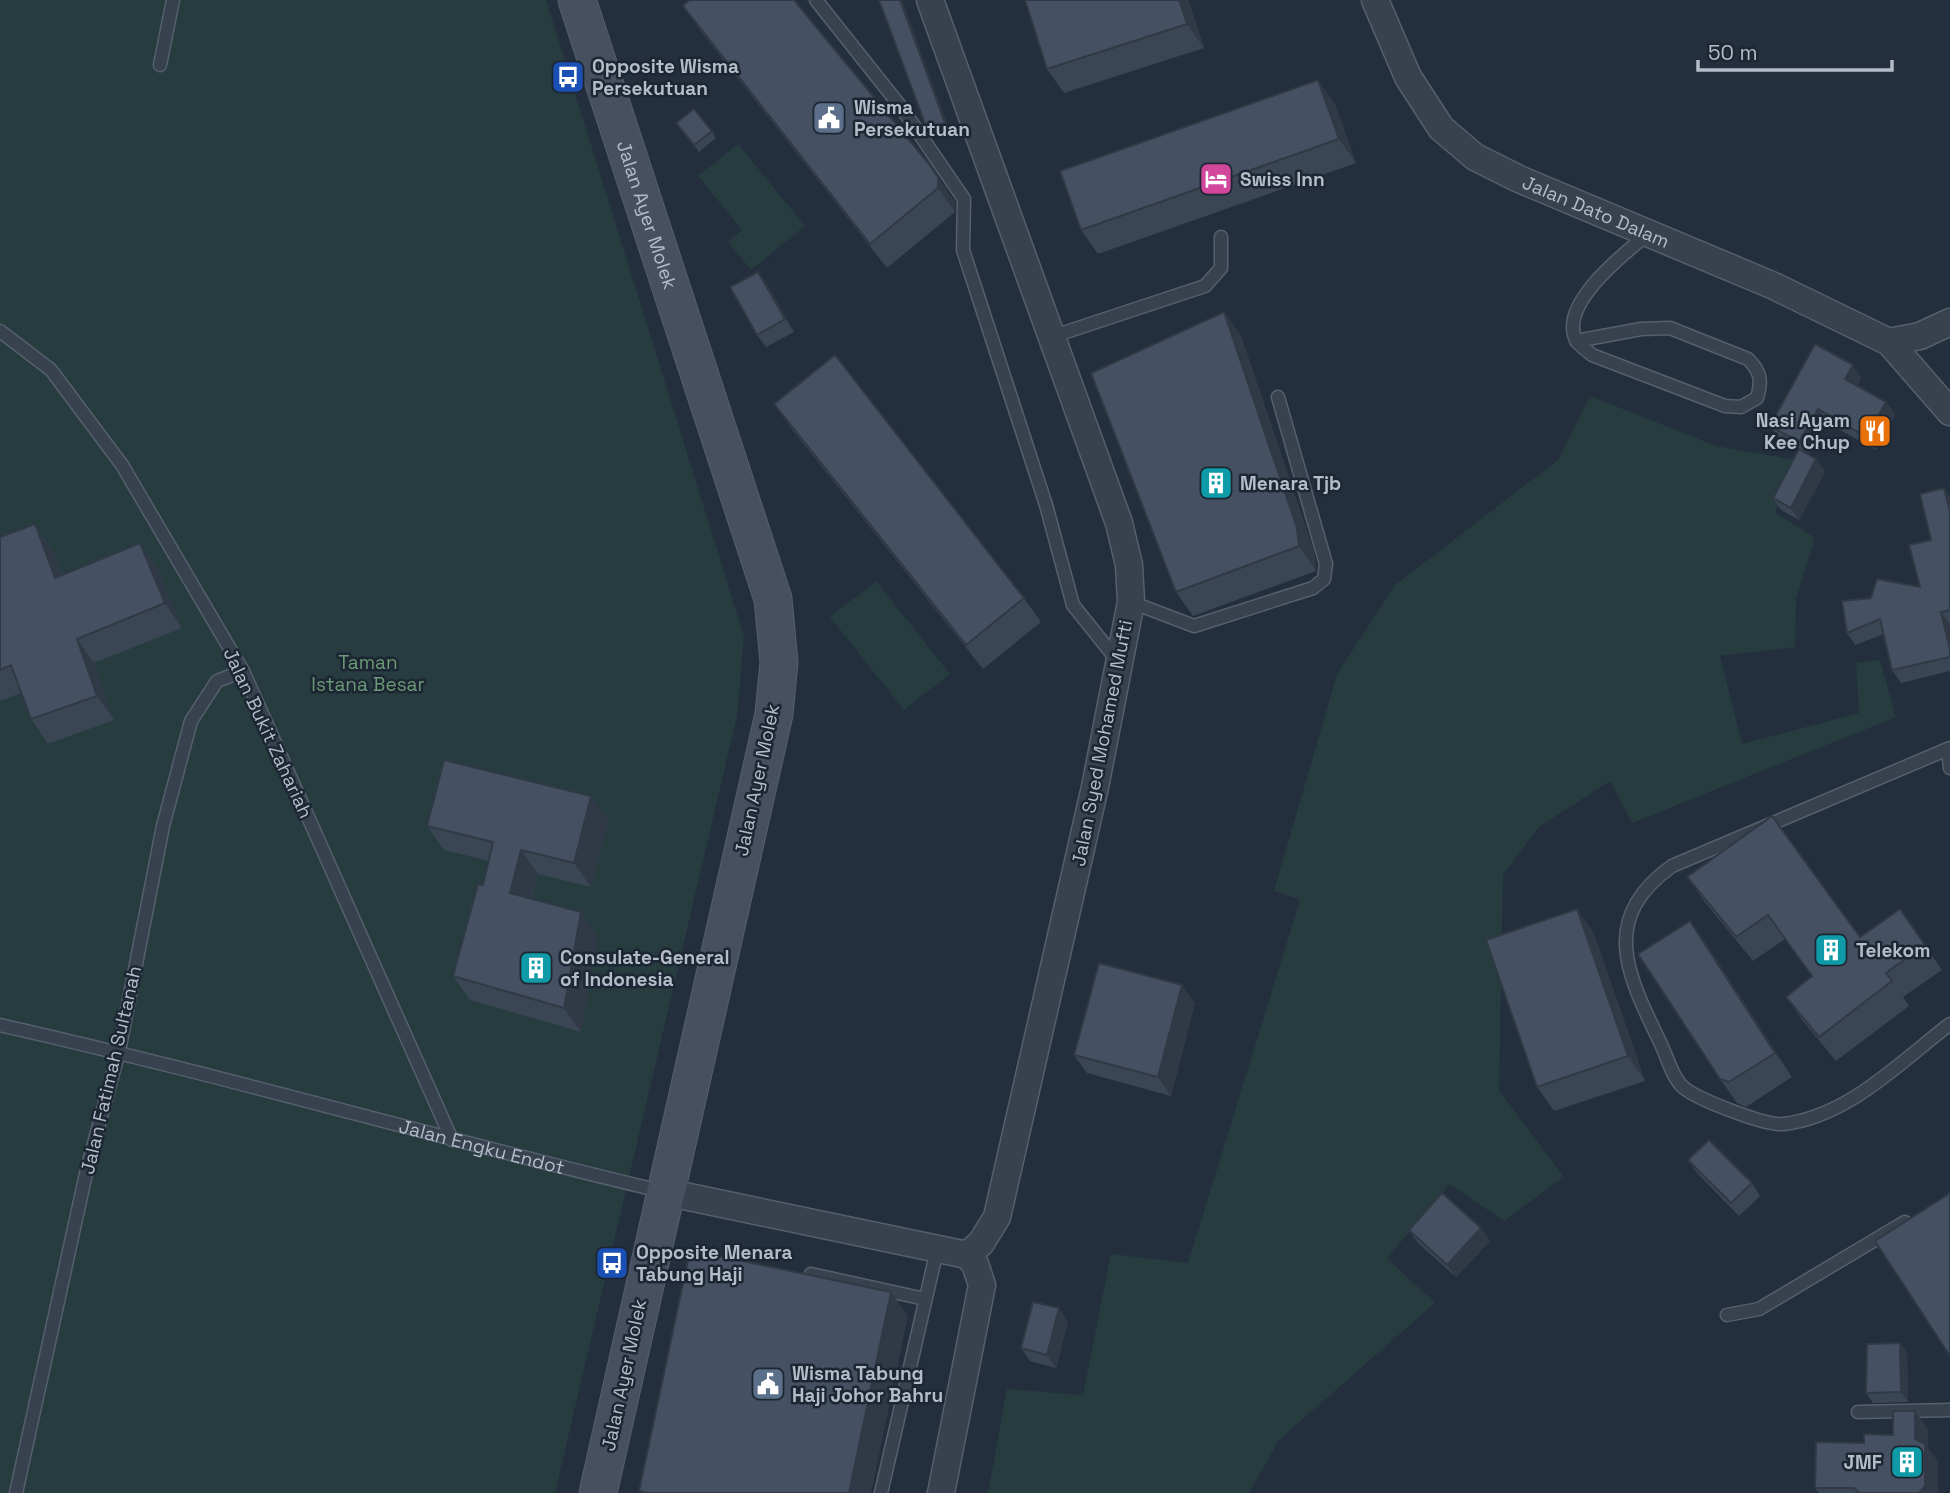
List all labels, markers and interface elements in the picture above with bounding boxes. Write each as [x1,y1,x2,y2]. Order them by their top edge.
scale bar [1698,28,1892,72]
text: 50 m [1708,39,1758,66]
place label: Opposite Wisma Persekutuan [592,54,739,101]
bus stop icon: Opposite Wisma Persekutuan [549,58,587,96]
place label: Wisma Persekutuan [854,95,970,142]
public building icon: Wisma Persekutuan [810,99,848,137]
street label: Jalan Ayer Molek [611,137,683,292]
hotel icon: Swiss Inn [1197,160,1235,198]
place label: Swiss Inn [1240,167,1325,192]
street label: Jalan Dato Dalam [1519,169,1673,253]
place label: Nasi Ayam Kee Chup [1756,408,1850,455]
restaurant icon: Nasi Ayam Kee Chup [1856,412,1894,450]
building icon: Menara Tjb [1197,464,1235,502]
place label: Menara Tjb [1240,471,1341,496]
street label: Jalan Syed Mohamed Mufti [1066,618,1138,868]
street label: Jalan Bukit Zahariah [217,644,319,822]
park label: Taman Istana Besar [311,650,425,697]
street label: Jalan Ayer Molek [729,702,785,858]
building icon: Telekom [1812,931,1850,969]
place label: Telekom [1856,938,1930,963]
place label: Consulate-General of Indonesia [560,945,730,992]
building icon: Consulate-General of Indonesia [517,949,555,987]
street label: Jalan Fatimah Sultanah [75,963,147,1177]
street label: Jalan Engku Endot [396,1113,567,1180]
place label: Opposite Menara Tabung Haji [636,1240,793,1287]
bus stop icon: Opposite Menara Tabung Haji [593,1244,631,1282]
street label: Jalan Ayer Molek [596,1297,652,1453]
place label: Wisma Tabung Haji Johor Bahru [792,1361,943,1408]
public building icon: Wisma Tabung Haji Johor Bahru [749,1365,787,1403]
building icon: JMF [1888,1443,1926,1481]
place label: JMF [1844,1450,1882,1475]

